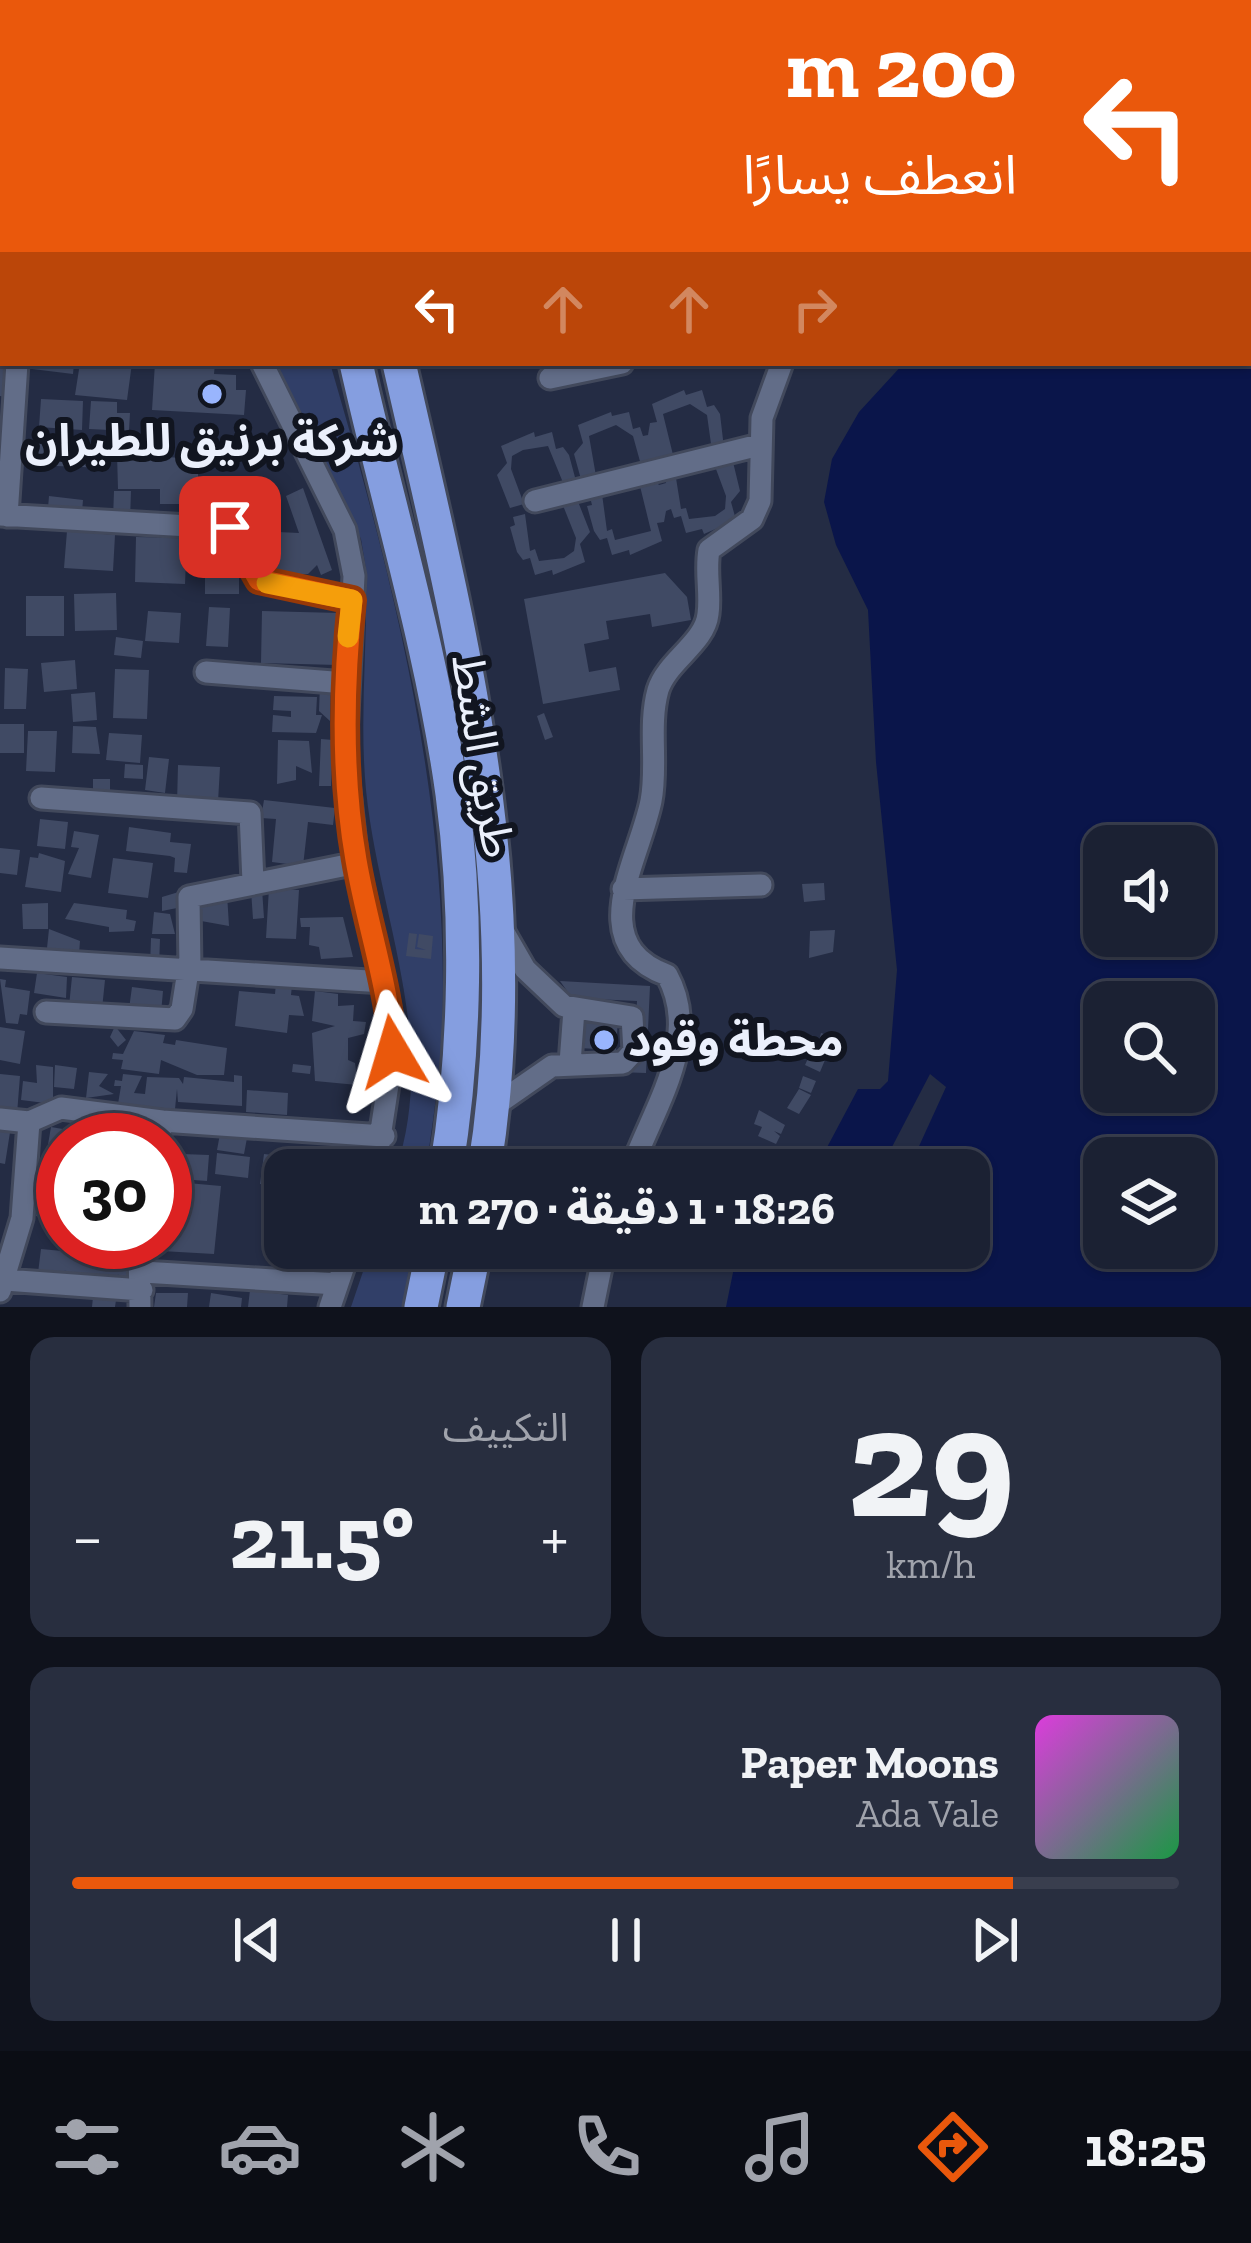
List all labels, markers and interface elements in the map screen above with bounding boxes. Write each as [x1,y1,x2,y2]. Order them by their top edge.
text: 200 m [786,18,1017,119]
icon: left [1059,48,1215,204]
text: انعطف يسارًا [743,143,1017,208]
icon: left [404,276,470,342]
icon: ahead [530,276,596,342]
icon: ahead [656,276,722,342]
icon: right [782,276,848,342]
marker: شركة برنيق للطيران [199,381,225,407]
place label: شركة برنيق للطيران [25,414,399,468]
pin [179,476,281,578]
icon: arrive [197,494,263,560]
street label: طريق الشط [440,651,526,862]
map controls [1083,825,1215,1269]
button: sound [1083,825,1215,957]
button: search [1083,981,1215,1113]
position arrow [330,989,456,1115]
place label: محطة وقود [628,1014,843,1068]
marker: محطة وقود [591,1027,617,1053]
speed limit sign: 30 [36,1113,192,1269]
button: layers [1083,1137,1215,1269]
text: 18:26 · 1 دقيقة · 270 m [419,1182,835,1236]
text: 29 [847,1369,1014,1556]
text: التكييف [443,1404,569,1451]
text: 21.5° [229,1483,414,1591]
text: − [72,1498,103,1577]
text: + [541,1498,569,1577]
text: km/h [886,1541,975,1588]
text: Paper Moons [741,1736,999,1790]
text: Ada Vale [856,1790,999,1837]
icon: previous [224,1907,290,1973]
icon: pause [593,1907,659,1973]
icon: next [962,1907,1028,1973]
icon: filters [45,2105,129,2189]
icon: car [218,2105,302,2189]
icon: climate [391,2105,475,2189]
icon: phone [565,2105,649,2189]
icon: music [738,2105,822,2189]
icon: directions [911,2105,995,2189]
text: 18:25 [1085,2115,1206,2180]

